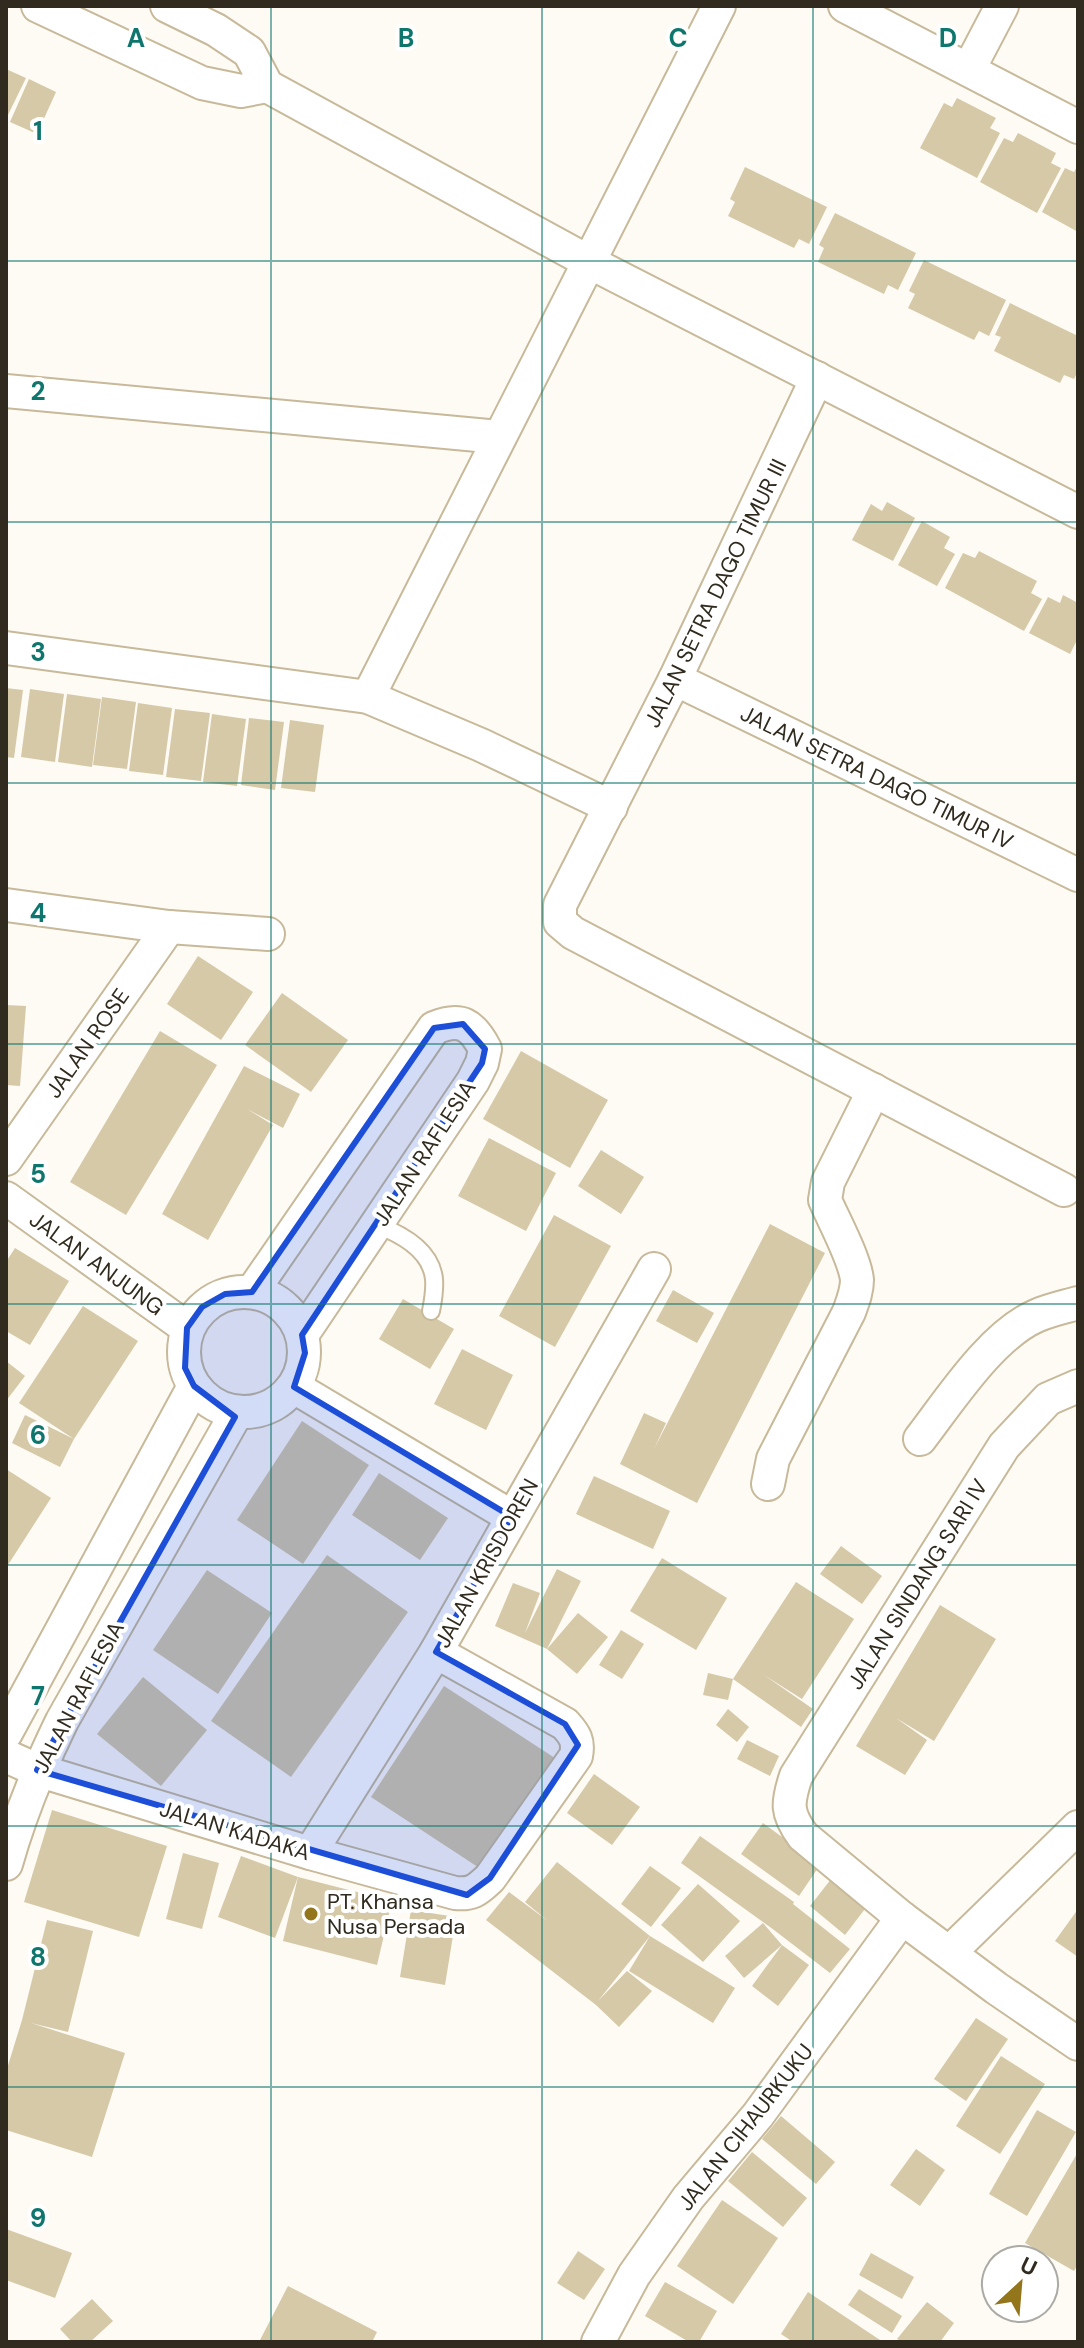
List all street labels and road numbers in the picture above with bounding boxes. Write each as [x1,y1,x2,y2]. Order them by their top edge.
street label: JALAN SETRA DAGO TIMUR III [638,454,793,732]
street label: JALAN SETRA DAGO TIMUR IV [736,699,1018,856]
street label: JALAN ROSE [39,983,136,1104]
street label: JALAN RAFLESIA [366,1075,482,1232]
street label: JALAN ANJUNG [24,1205,170,1322]
street label: JALAN SINDANG SARI IV [841,1473,994,1695]
street label: JALAN KRISDOREN [428,1474,545,1653]
street label: JALAN RAFLESIA [26,1616,131,1778]
street label: JALAN KADAKA [156,1794,314,1867]
street label: JALAN CIHAURKUKU [671,2038,820,2217]

